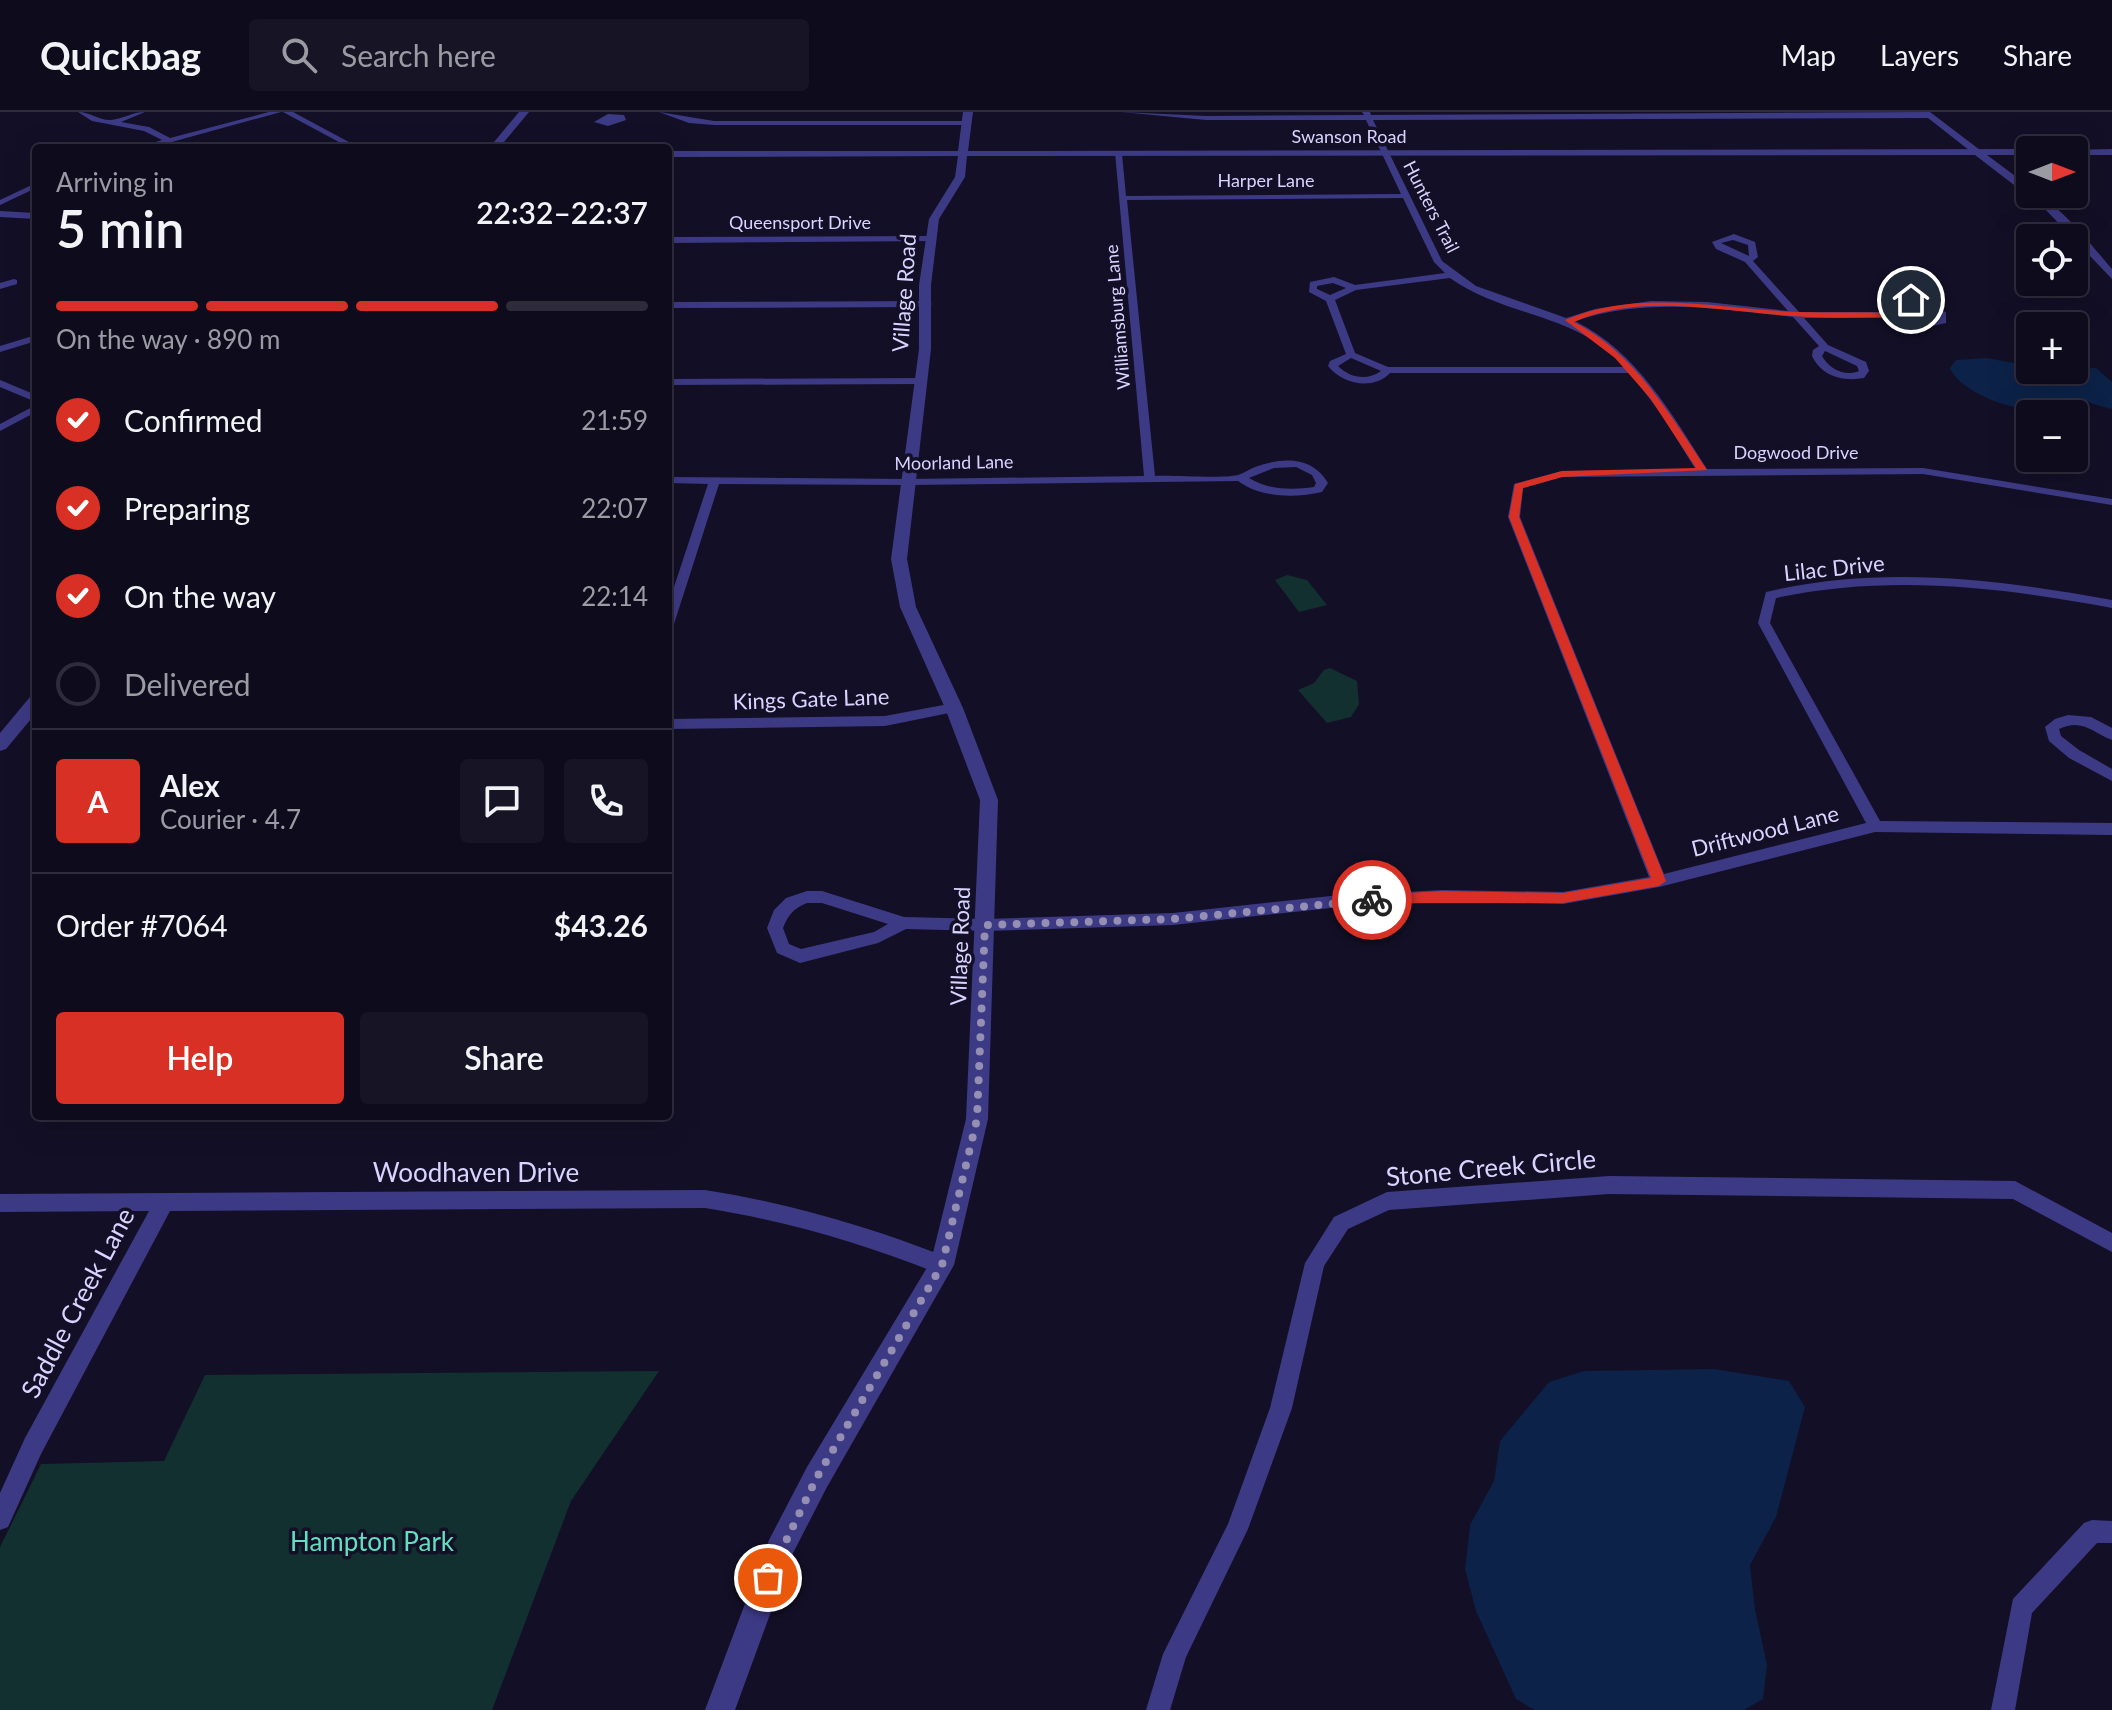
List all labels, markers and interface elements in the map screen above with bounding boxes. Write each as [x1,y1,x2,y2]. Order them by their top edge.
search box [249,19,809,91]
text: Quickbag [40,32,201,78]
icon: search [277,33,321,77]
text: Search here [341,37,496,73]
text: Map [1781,38,1836,72]
text: Layers [1880,38,1959,72]
text: Share [2003,38,2072,72]
street label: Swanson Road [1291,125,1407,147]
north arrow [2016,136,2088,208]
map controls [2016,136,2088,472]
street label: Hunters Trail [1399,157,1464,256]
text: Arriving in [56,166,174,198]
street label: Harper Lane [1217,169,1315,191]
text: 22:32–22:37 [476,194,648,230]
text: 5 min [56,197,184,259]
street label: Queensport Drive [729,211,871,233]
button: locate [2016,224,2088,296]
street label: Village Road [886,233,921,353]
street label: Williamsburg Lane [1100,244,1134,390]
pin [1877,266,1945,334]
icon: home [1889,278,1933,322]
button: + [2016,312,2088,384]
text: On the way · 890 m [56,323,280,355]
icon: check [56,398,100,442]
button: − [2016,400,2088,472]
text: Confirmed [124,402,263,438]
text: 21:59 [581,404,648,436]
street label: Dogwood Drive [1733,441,1859,463]
street label: Moorland Lane [894,450,1014,474]
icon: check [56,486,100,530]
text: Preparing [124,490,250,526]
text: 22:07 [581,492,648,524]
street label: Lilac Drive [1782,549,1886,586]
icon: check [56,574,100,618]
text: On the way [124,578,276,614]
text: 22:14 [581,580,648,612]
text: Delivered [124,666,251,702]
street label: Kings Gate Lane [732,682,890,715]
button: chat [460,759,544,843]
button: phone [564,759,648,843]
text: Alex [160,767,220,803]
text: A [88,783,108,819]
street label: Driftwood Lane [1688,799,1841,862]
text: Courier · 4.7 [160,803,301,835]
courier [1332,860,1412,940]
icon: bike [1350,878,1394,922]
street label: Village Road [944,886,975,1006]
text: Order #7064 [56,907,228,943]
text: $43.26 [554,907,648,943]
button: Help [56,1012,344,1104]
button: Share [360,1012,648,1104]
street label: Stone Creek Circle [1385,1142,1597,1192]
street label: Woodhaven Drive [373,1156,579,1188]
street label: Saddle Creek Lane [14,1202,141,1403]
park label: Hampton Park [290,1525,455,1557]
pin [734,1544,802,1612]
icon: bag [746,1556,790,1600]

